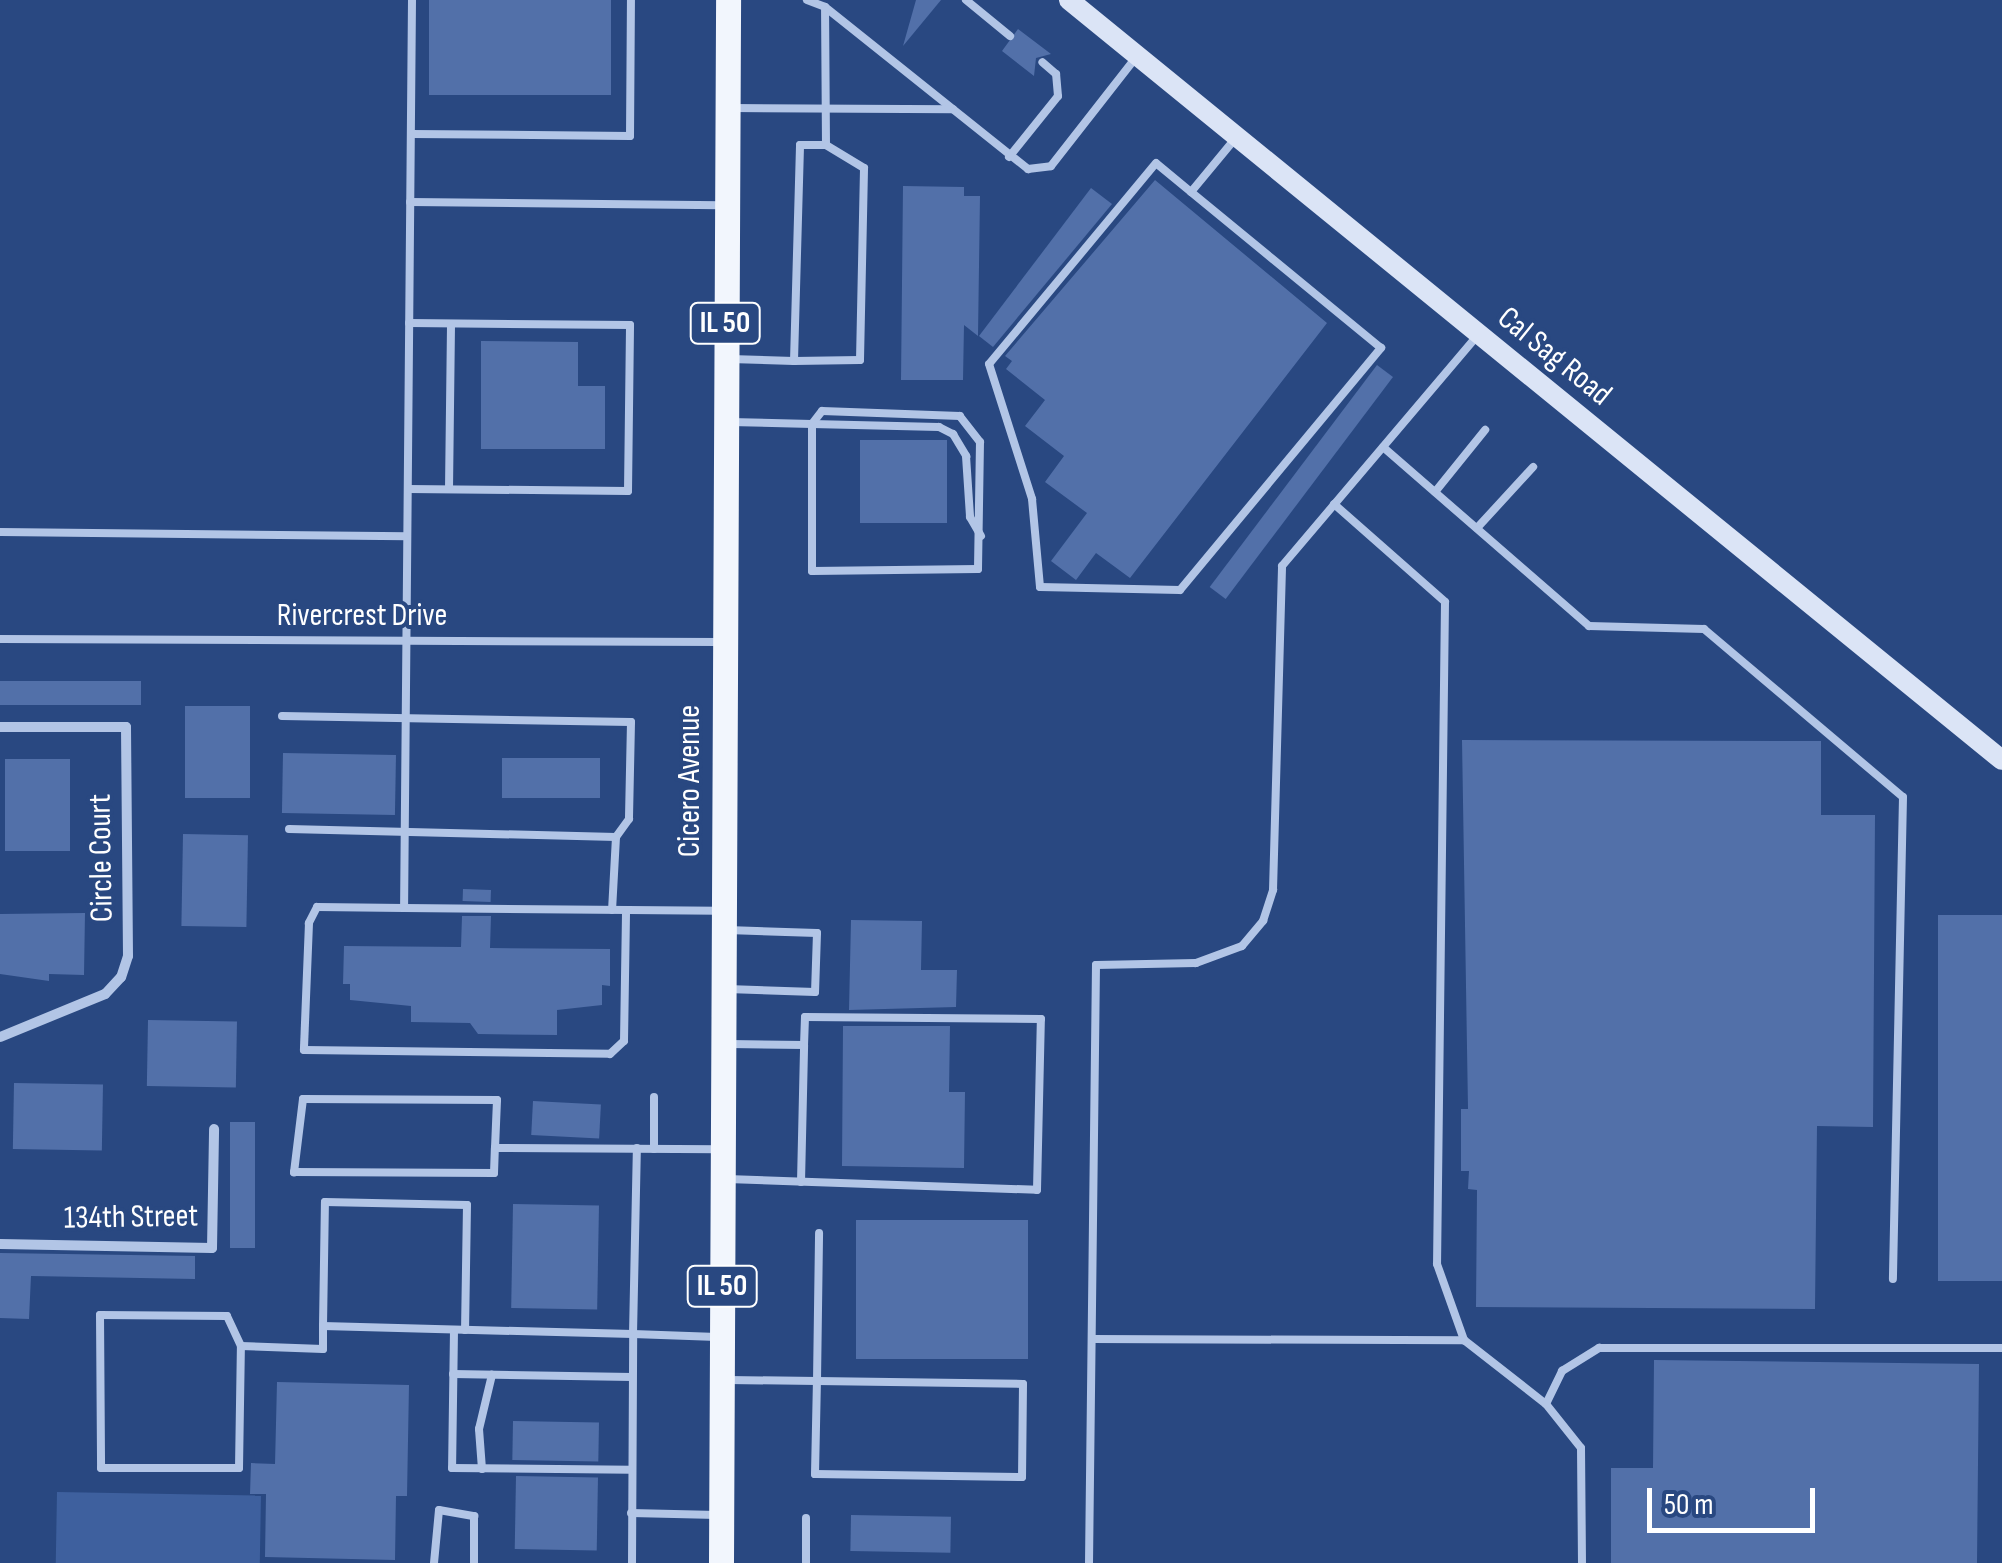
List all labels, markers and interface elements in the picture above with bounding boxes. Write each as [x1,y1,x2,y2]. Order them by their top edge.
road number: IL 50 [688,298,762,348]
street label: Cal Sag Road [1489,299,1619,415]
street label: Rivercrest Drive [277,597,447,635]
street label: Cicero Avenue [671,705,709,857]
street label: Circle Court [82,794,122,922]
street label: 134th Street [64,1198,198,1238]
road number: IL 50 [684,1261,760,1311]
scale bar [1652,1468,1820,1530]
text: 50 m [1664,1487,1713,1523]

